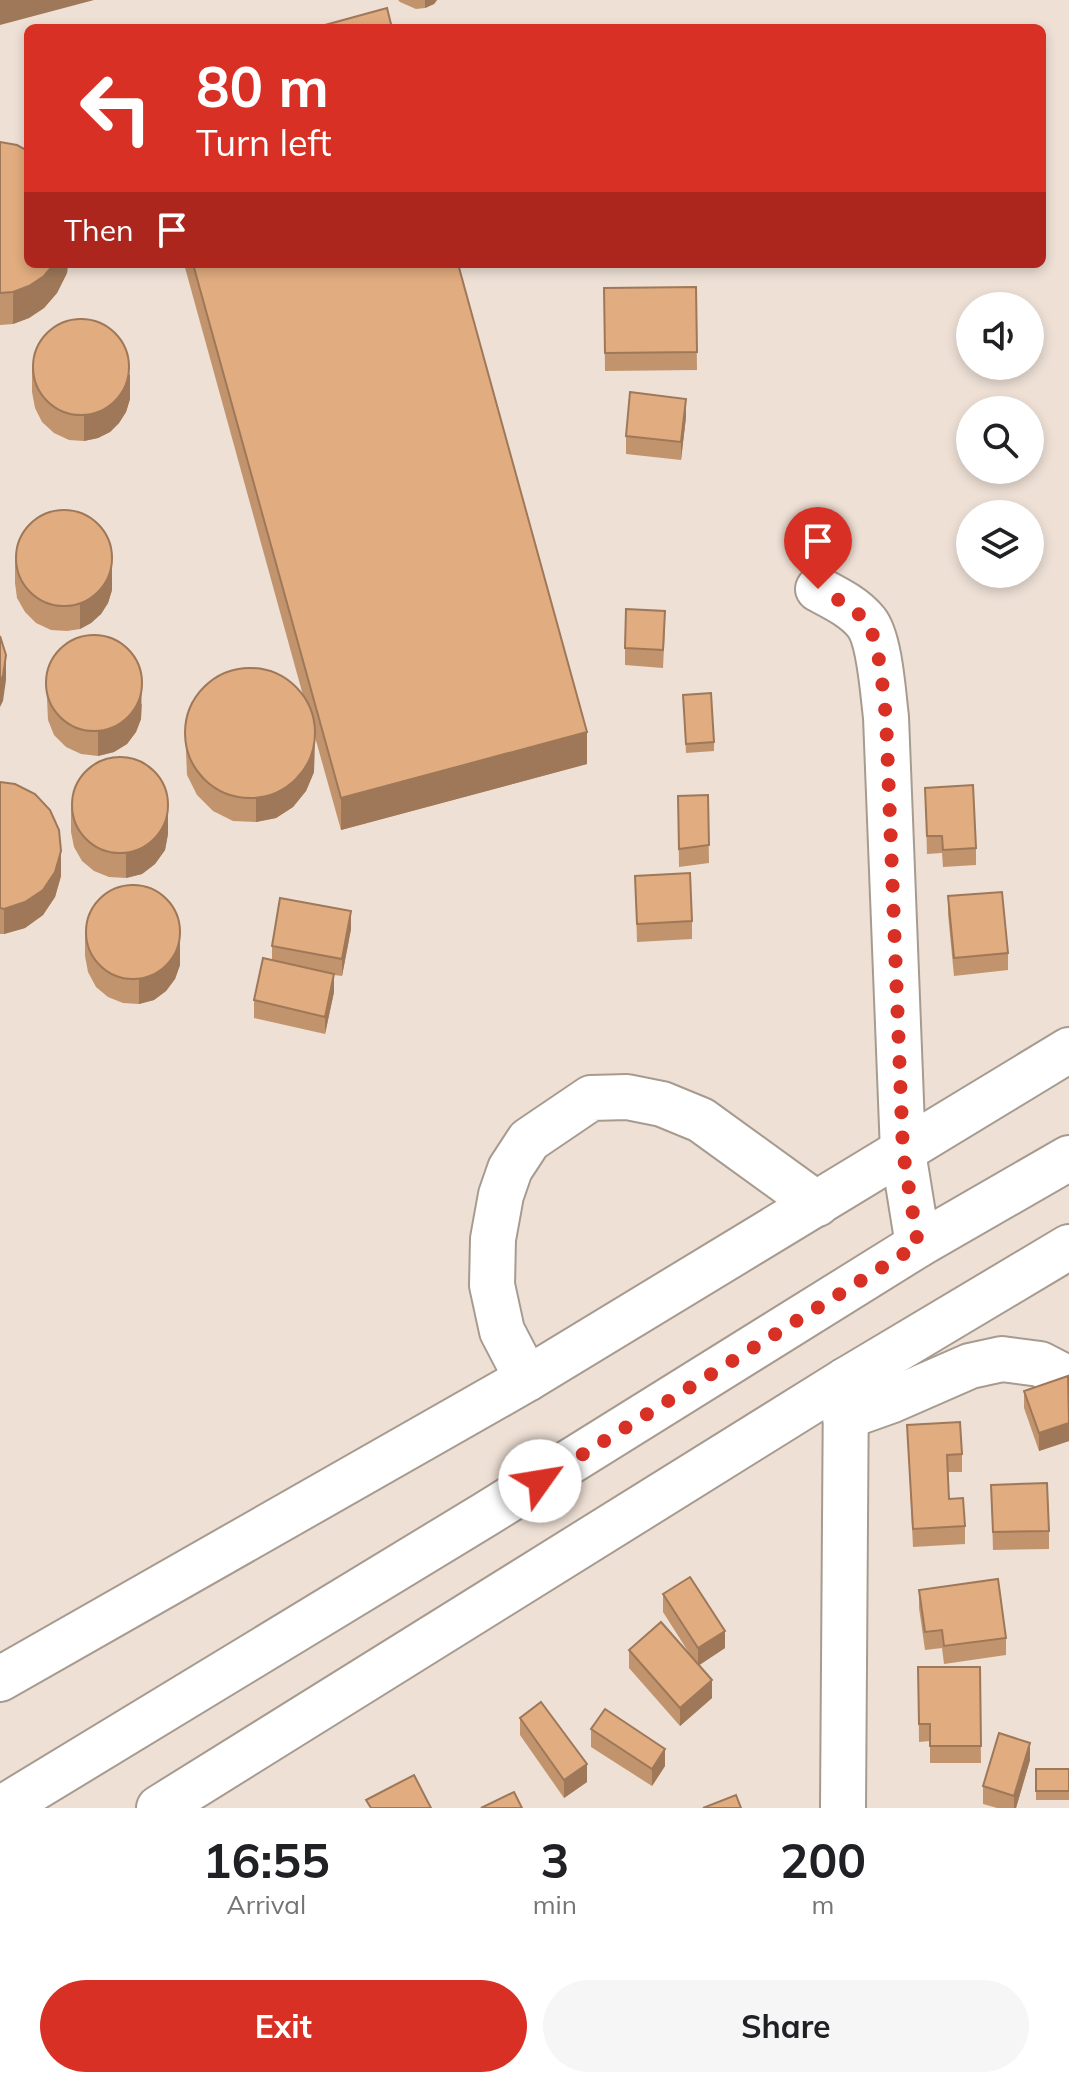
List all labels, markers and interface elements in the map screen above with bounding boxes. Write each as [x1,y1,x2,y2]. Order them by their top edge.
text: 80 m [196,51,329,121]
icon: left [64,56,168,160]
text: Turn left [196,120,332,165]
icon: arrive [150,208,194,252]
text: Then [64,211,134,249]
map controls [956,292,1044,588]
button: sound [956,292,1044,380]
button: search [956,396,1044,484]
button: layers [956,500,1044,588]
pin [784,507,852,589]
icon: arrive [796,519,840,563]
position arrow [498,1439,582,1523]
text: 16:55 [203,1830,330,1890]
text: 3 [540,1830,569,1890]
text: 200 [780,1830,866,1890]
text: Arrival [227,1888,306,1921]
text: min [533,1888,577,1921]
text: m [812,1888,834,1921]
button: Exit [40,1980,527,2072]
button: Share [543,1980,1029,2072]

